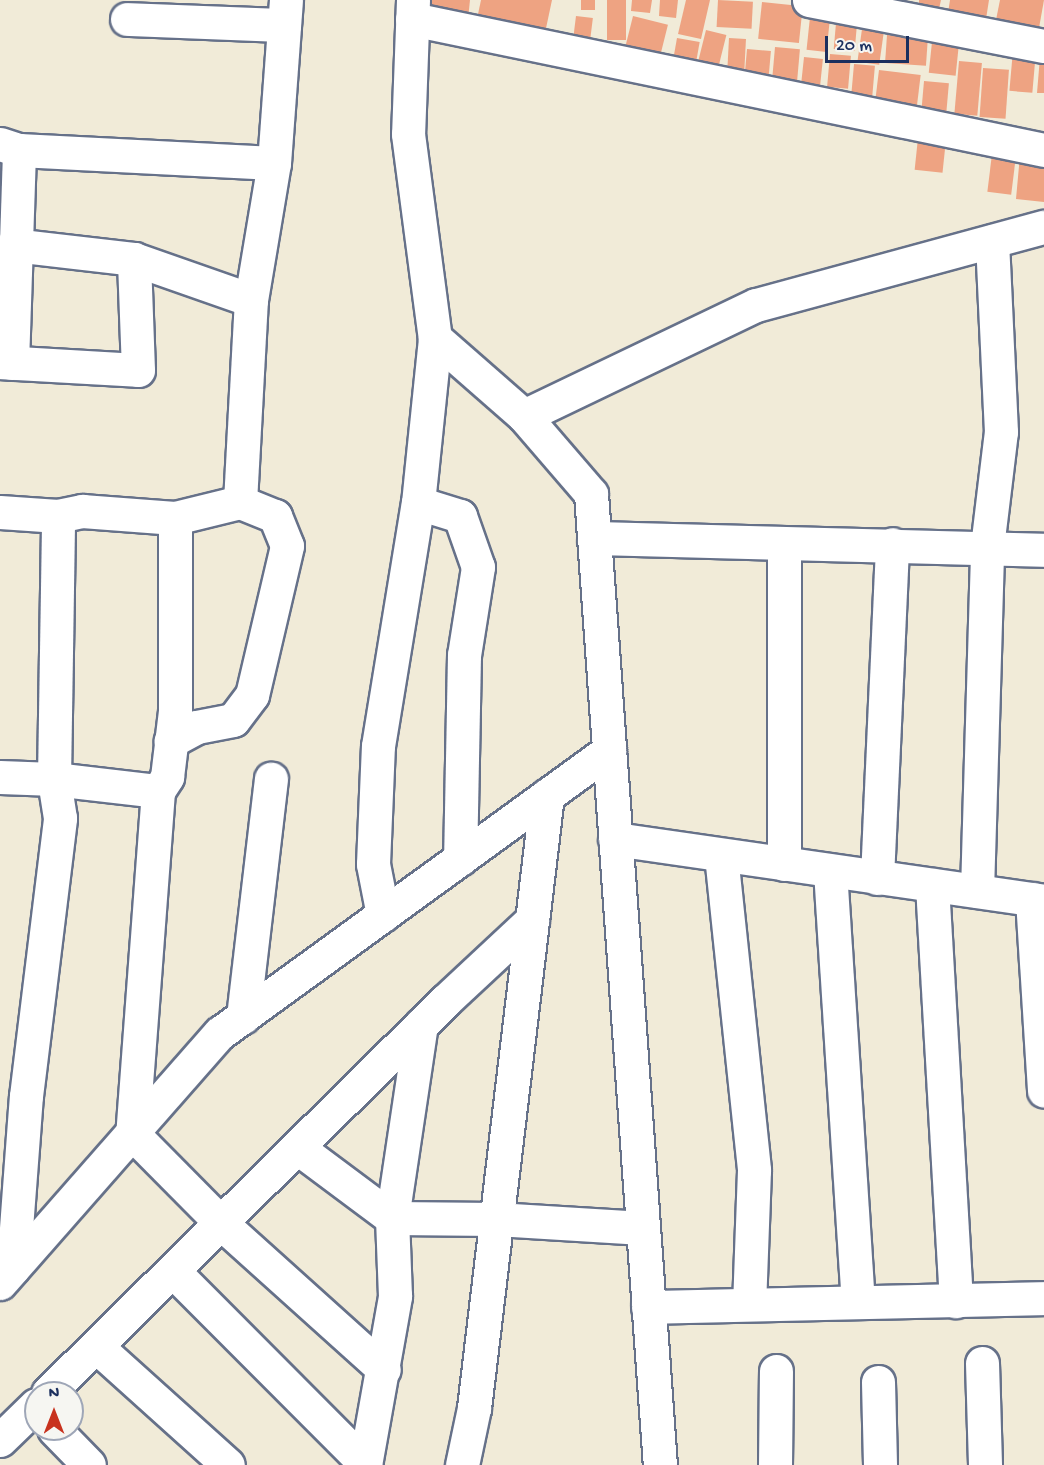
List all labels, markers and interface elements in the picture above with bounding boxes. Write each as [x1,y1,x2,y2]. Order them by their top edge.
scale bar [828,24,912,62]
text: 20 m [836,36,872,57]
north arrow [24,1381,84,1441]
text: N [49,1385,59,1404]

